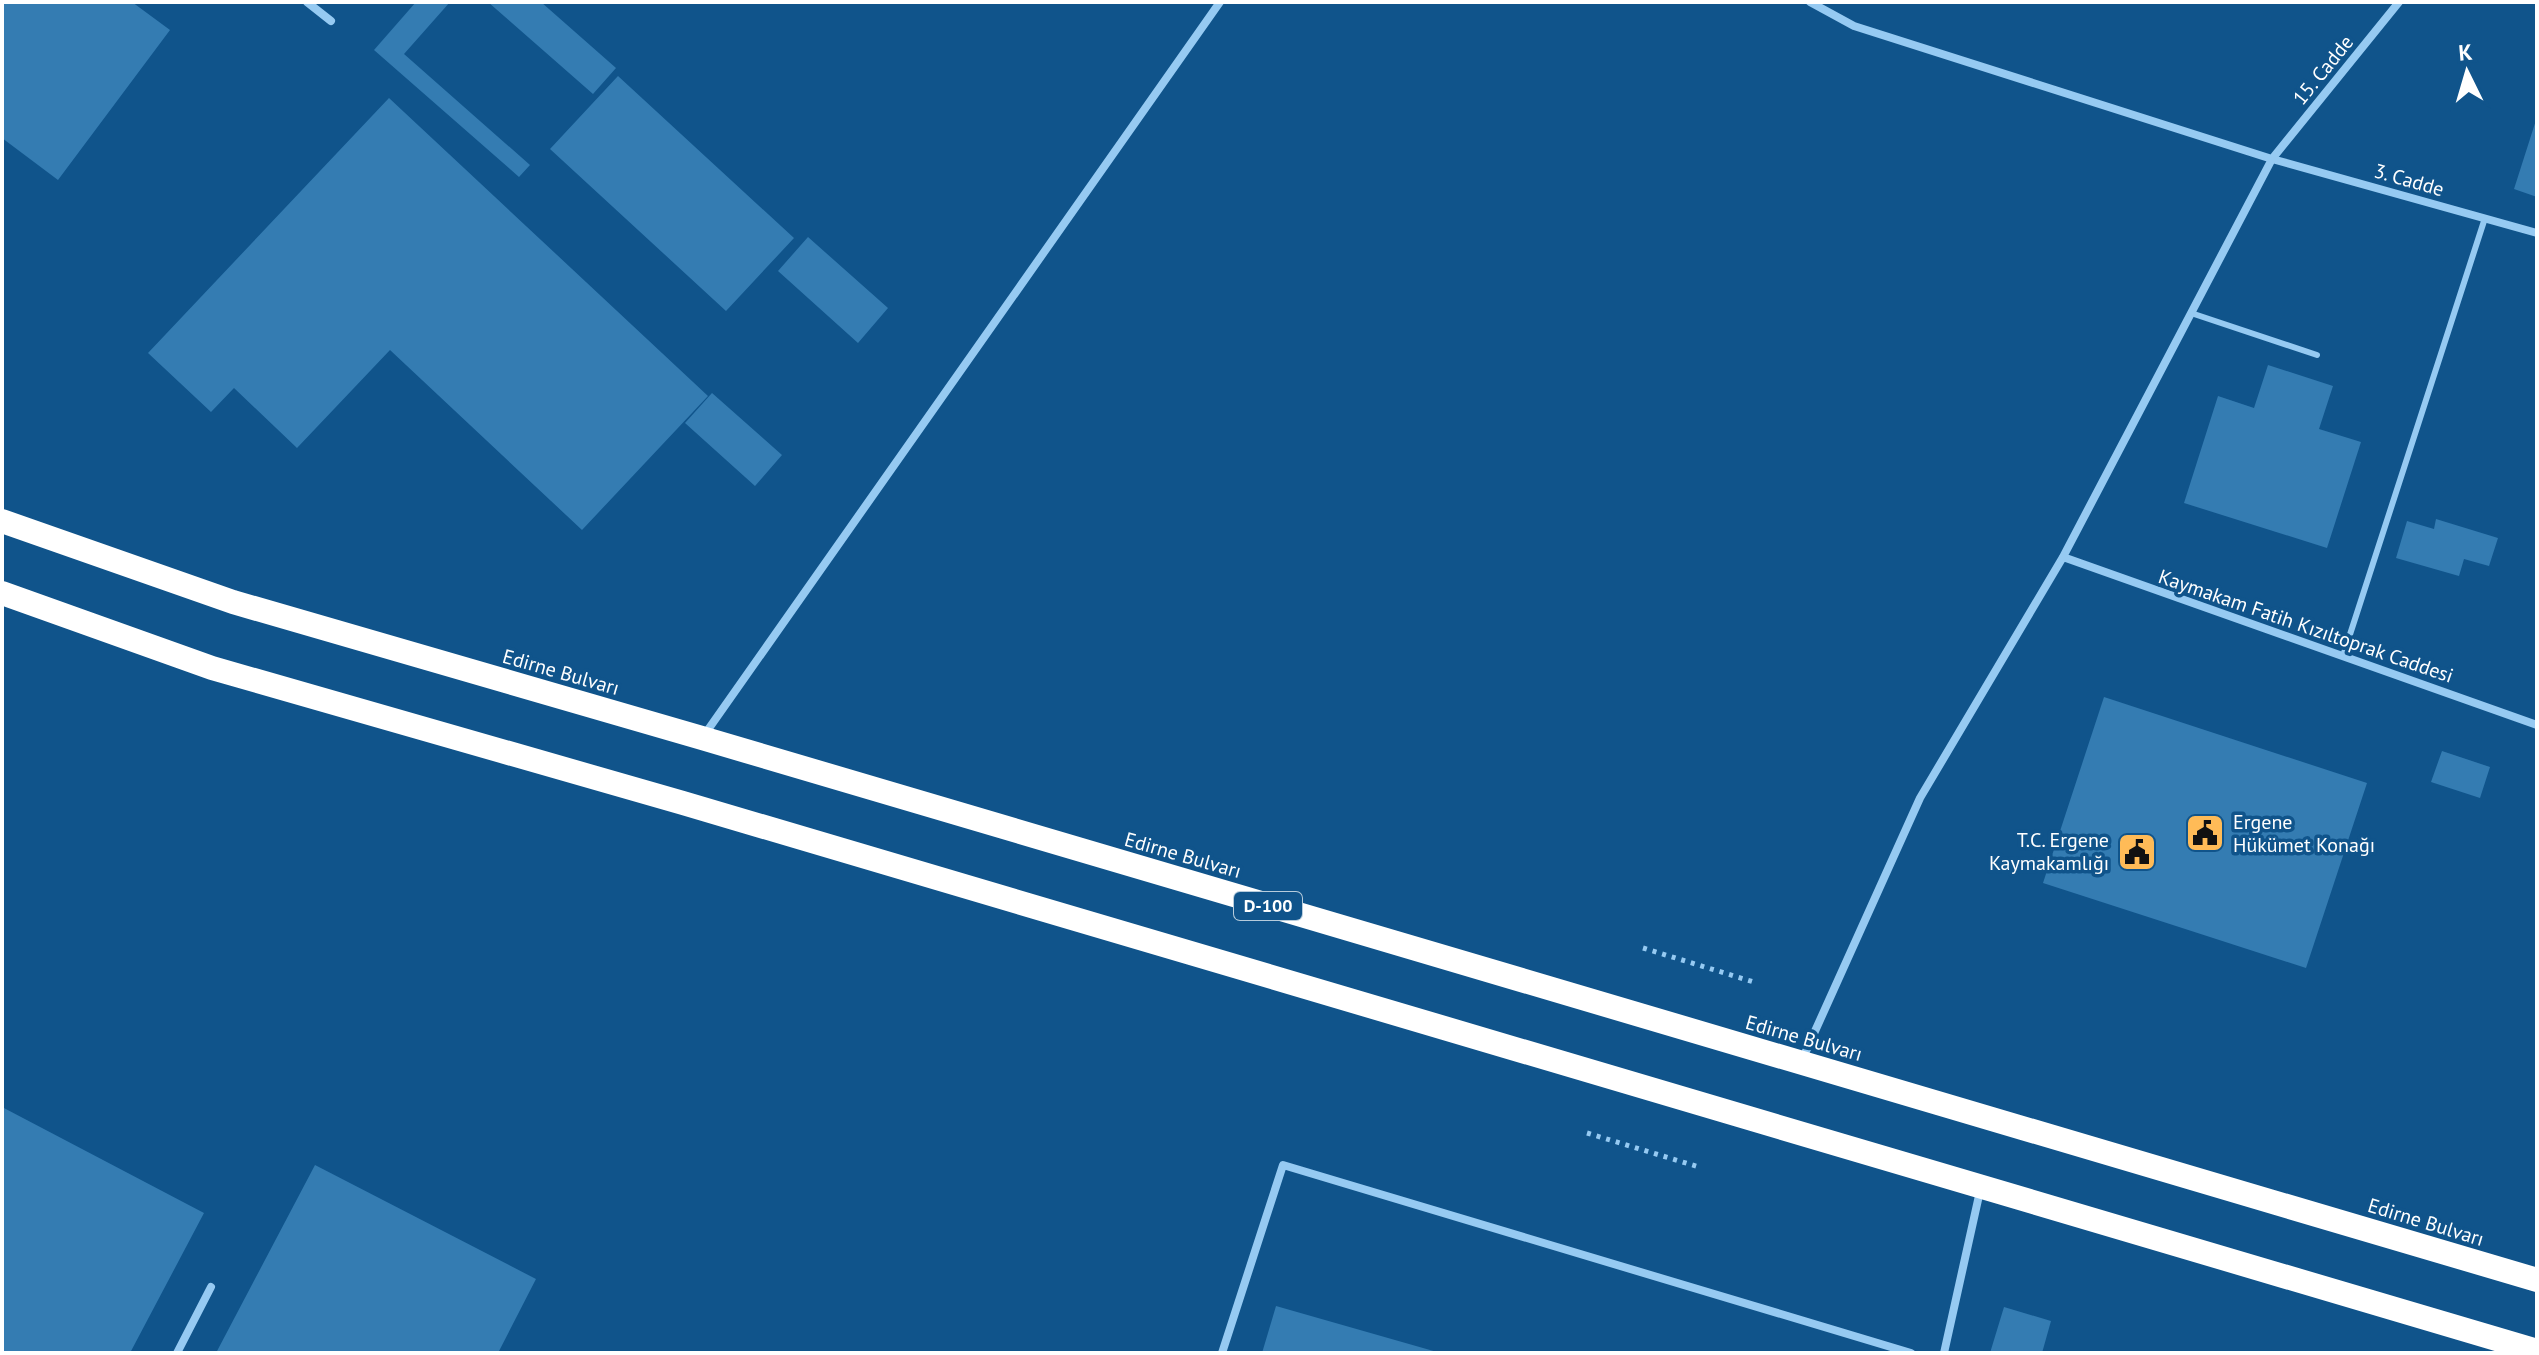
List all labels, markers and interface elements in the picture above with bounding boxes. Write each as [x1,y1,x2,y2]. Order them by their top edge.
street label: 15. Cadde [2287,30,2359,110]
north arrow [2427,32,2507,112]
text: K [2457,38,2474,67]
street label: 3. Cadde [2371,158,2447,202]
street label: Kaymakam Fatih Kızıltoprak Caddesi [2155,563,2457,689]
street label: Edirne Bulvarı [500,643,622,701]
place label: Ergene Hükümet Konağı [2233,809,2375,858]
public building icon: Ergene Hükümet Konağı [2184,812,2226,854]
street label: Edirne Bulvarı [1122,826,1244,884]
place label: T.C. Ergene Kaymakamlığı [1989,827,2109,876]
public building icon: T.C. Ergene Kaymakamlığı [2116,831,2158,873]
road number: D-100 [1234,892,1302,920]
street label: Edirne Bulvarı [1743,1009,1865,1067]
street label: Edirne Bulvarı [2365,1192,2487,1252]

